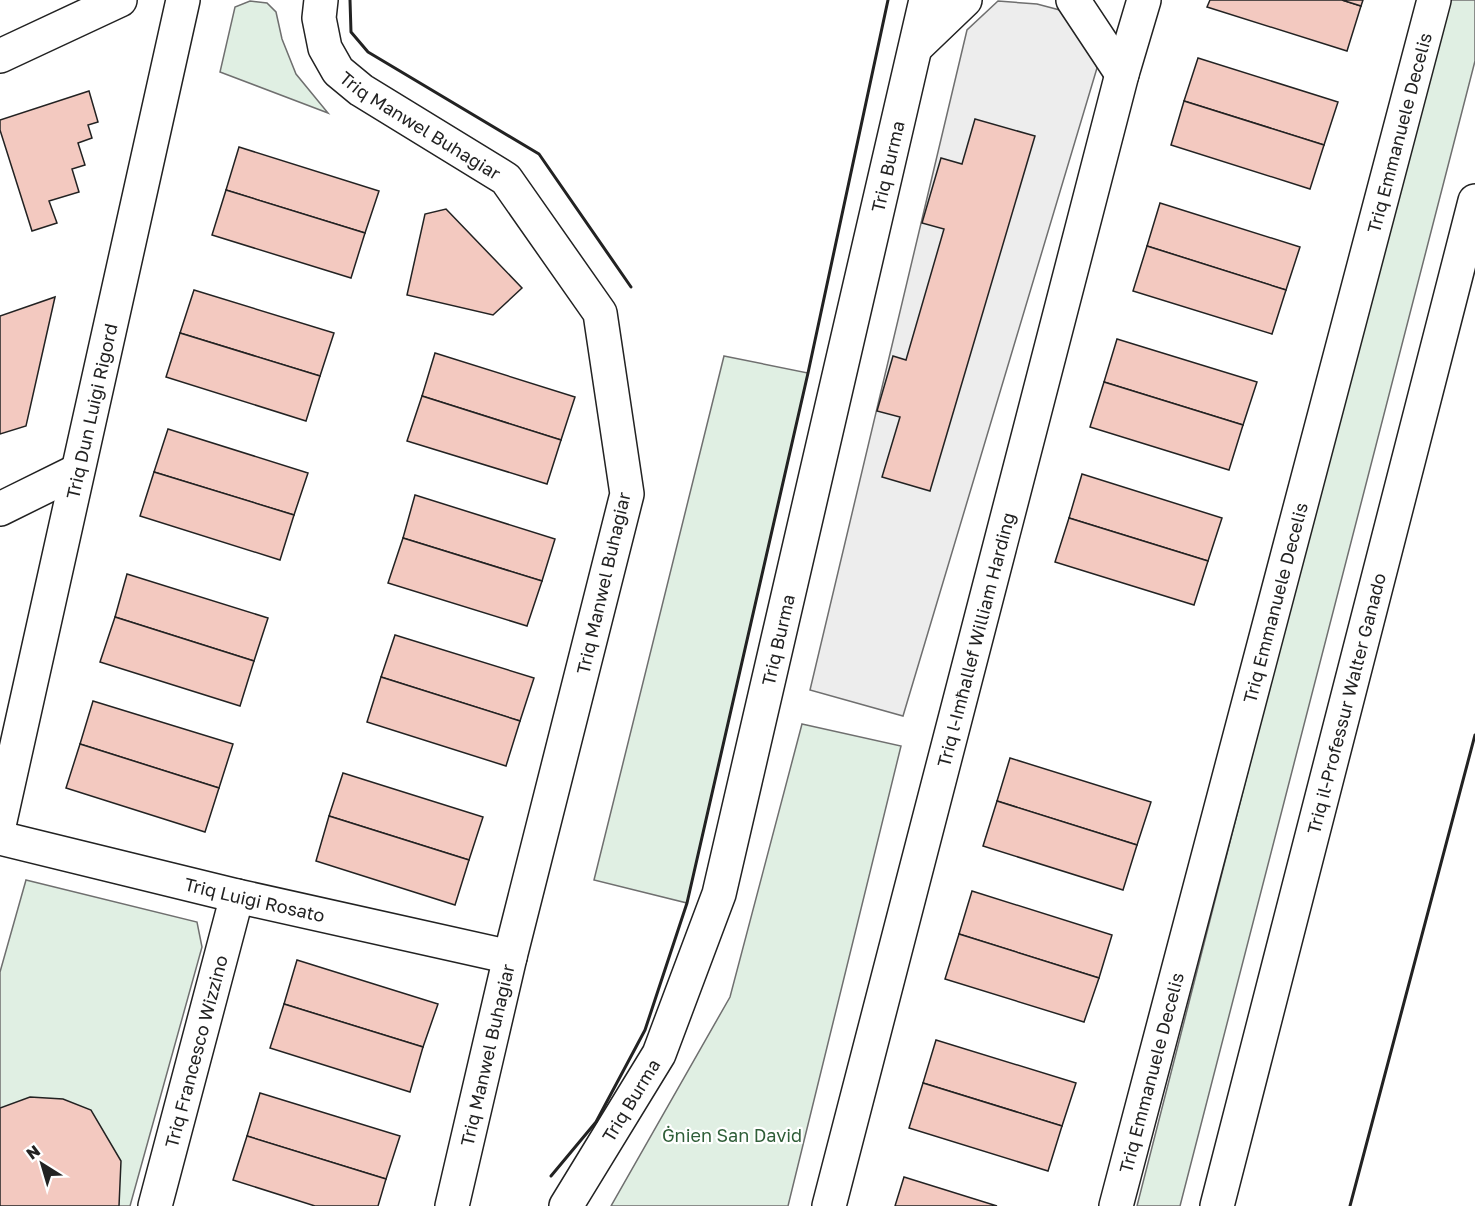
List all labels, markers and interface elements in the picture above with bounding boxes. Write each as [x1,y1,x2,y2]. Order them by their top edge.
street label: Triq Emmanuele Decelis [1362,30,1436,235]
street label: Triq Manwel Buhagiar [336,66,505,184]
street label: Triq Burma [866,119,909,214]
street label: Triq Dun Luigi Rigord [61,321,122,501]
street label: Triq Manwel Buhagiar [571,490,635,676]
street label: Triq Emmanuele Decelis [1238,500,1312,705]
street label: Triq l-Imħallef William Harding [932,510,1019,769]
street label: Triq il-Professur Walter Ganado [1302,570,1390,836]
street label: Triq Burma [757,592,799,688]
street label: Triq Luigi Rosato [182,873,327,926]
street label: Triq Francesco Wizzino [160,953,232,1150]
street label: Triq Manwel Buhagiar [455,962,519,1148]
street label: Triq Emmanuele Decelis [1114,970,1188,1175]
street label: Triq Burma [597,1055,664,1146]
park label: Ġnien San David [662,1124,802,1146]
north arrow [12,1134,72,1194]
text: N [22,1140,44,1164]

